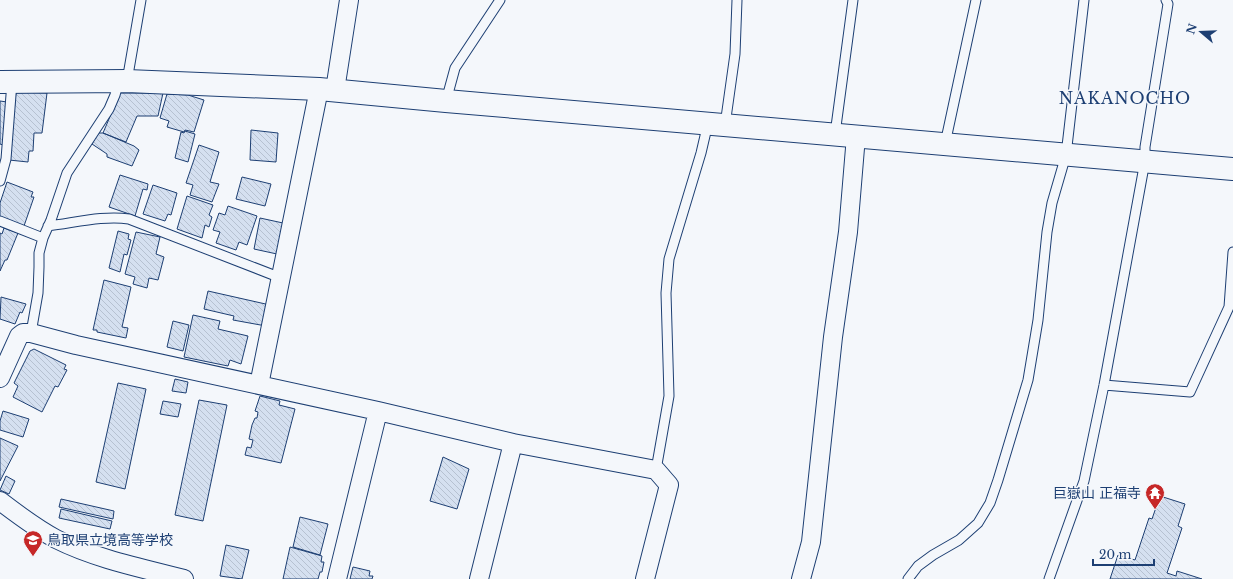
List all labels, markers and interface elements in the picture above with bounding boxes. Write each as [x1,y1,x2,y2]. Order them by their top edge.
north arrow [1181,12,1221,52]
text: N [1183,21,1200,36]
district label: NAKANOCHO [1059,88,1191,108]
temple icon: 巨嶽山 正福寺 [1144,482,1166,510]
place label: 巨嶽山 正福寺 [1053,484,1141,502]
school or university icon: 鳥取県立境高等学校 [22,529,44,557]
place label: 鳥取県立境高等学校 [47,531,173,549]
scale bar [1093,541,1154,567]
text: 20 m [1099,547,1131,562]

